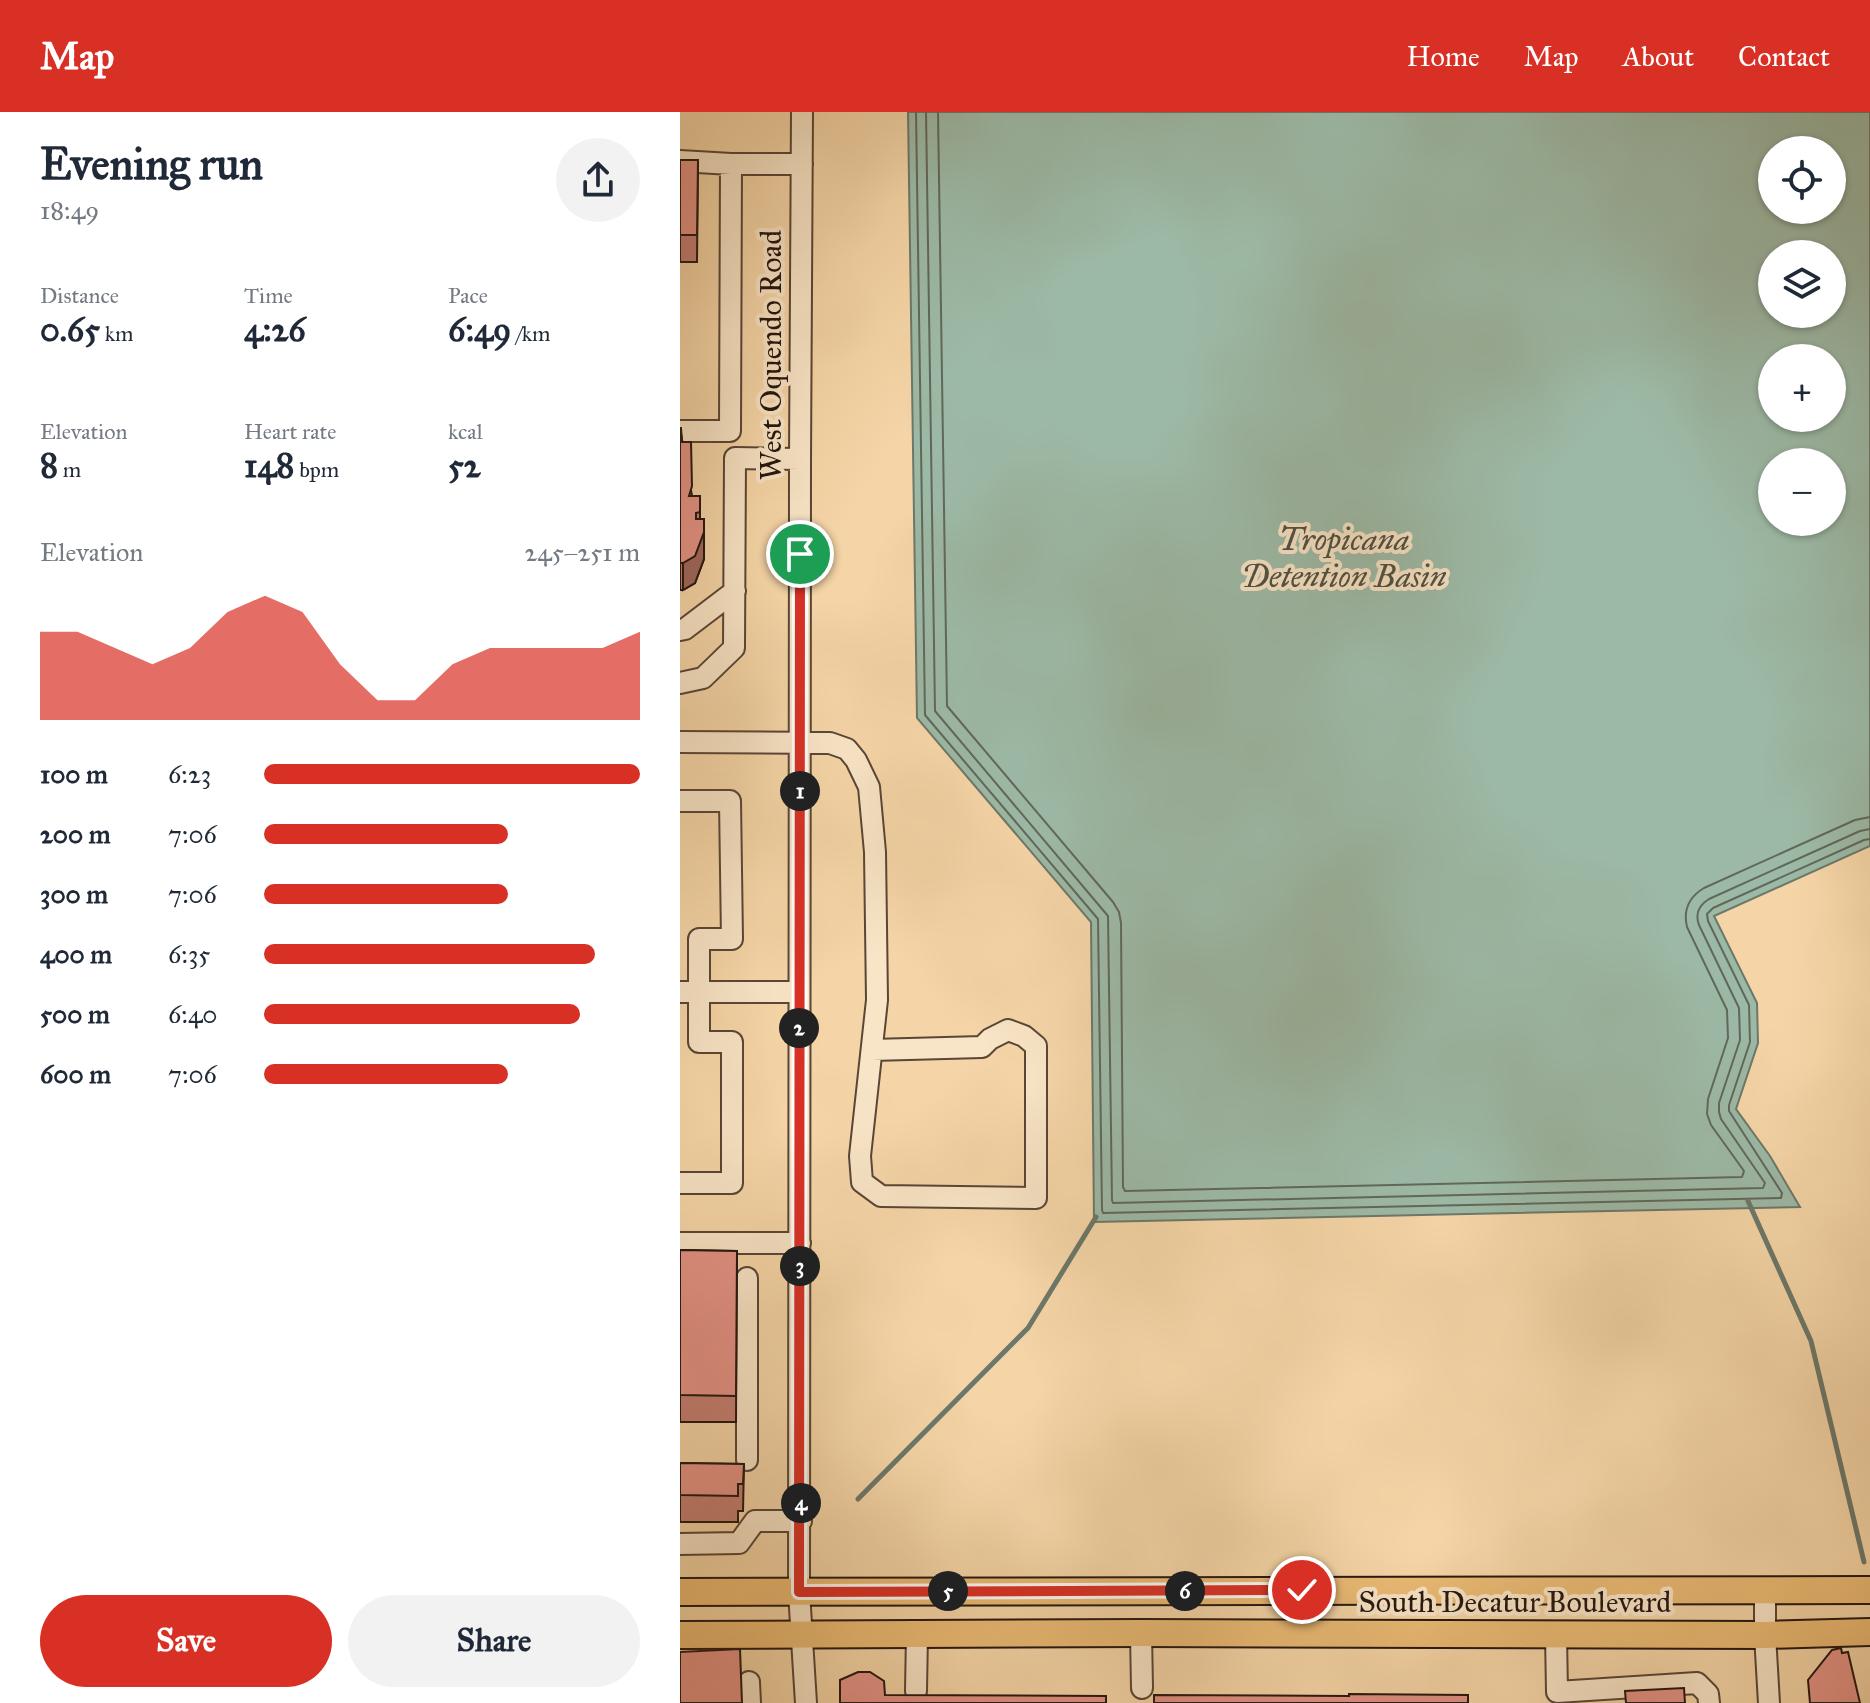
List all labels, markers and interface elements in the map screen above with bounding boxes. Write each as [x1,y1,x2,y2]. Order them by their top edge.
text: Map [40,33,114,79]
text: Home [1407,39,1480,74]
text: Map [1524,39,1578,74]
text: About [1622,39,1694,74]
text: Contact [1738,39,1830,74]
map controls [1758,136,1846,536]
button: locate [1758,136,1846,224]
text: Evening run [40,137,263,191]
button: share [556,138,640,222]
text: 18:49 [40,194,99,226]
street label: West Oquendo Road [753,230,789,480]
button: layers [1758,240,1846,328]
text: Distance [40,282,119,309]
text: Time [244,282,293,309]
text: Pace [448,282,488,309]
text: 0.65 [40,309,100,350]
text: 4:26 [244,309,306,350]
text: 6:49 [448,309,511,350]
text: km [100,320,134,347]
text: /km [511,320,551,347]
button: + [1758,344,1846,432]
text: Elevation [40,418,127,445]
text: Heart rate [244,418,337,445]
text: kcal [448,418,483,445]
text: 8 [40,445,58,486]
text: 148 [244,445,294,486]
text: 52 [448,445,481,486]
button: − [1758,448,1846,536]
text: m [58,456,81,483]
text: bpm [294,456,339,483]
pin [766,520,834,588]
water label: Tropicana Detention Basin [1241,520,1447,596]
icon: arrive [778,532,822,576]
text: Elevation [40,536,143,568]
text: 245–251 m [525,536,640,568]
text: 100 m [40,758,108,790]
text: 6:23 [168,758,211,790]
pin: 1 [780,771,820,811]
text: 1 [796,777,804,804]
text: 200 m [40,818,111,850]
text: 7:06 [168,818,217,850]
text: 300 m [40,878,108,910]
text: 7:06 [168,878,217,910]
text: 400 m [40,938,112,970]
text: 6:35 [168,938,210,970]
text: 500 m [40,998,110,1030]
text: 6:40 [168,998,218,1030]
pin: 2 [779,1008,819,1048]
text: 2 [794,1014,804,1041]
text: 600 m [40,1058,111,1090]
text: 7:06 [168,1058,217,1090]
pin: 3 [780,1246,820,1286]
text: 3 [796,1252,804,1279]
pin: 4 [781,1483,821,1523]
text: 4 [795,1489,807,1516]
pin [1268,1556,1336,1624]
icon: check [1280,1568,1324,1612]
pin: 5 [928,1571,968,1611]
pin: 6 [1165,1571,1205,1611]
text: 5 [943,1577,953,1604]
text: 6 [1179,1577,1191,1604]
street label: South Decatur Boulevard [1359,1584,1671,1620]
button: Save [40,1595,332,1687]
button: Share [348,1595,640,1687]

